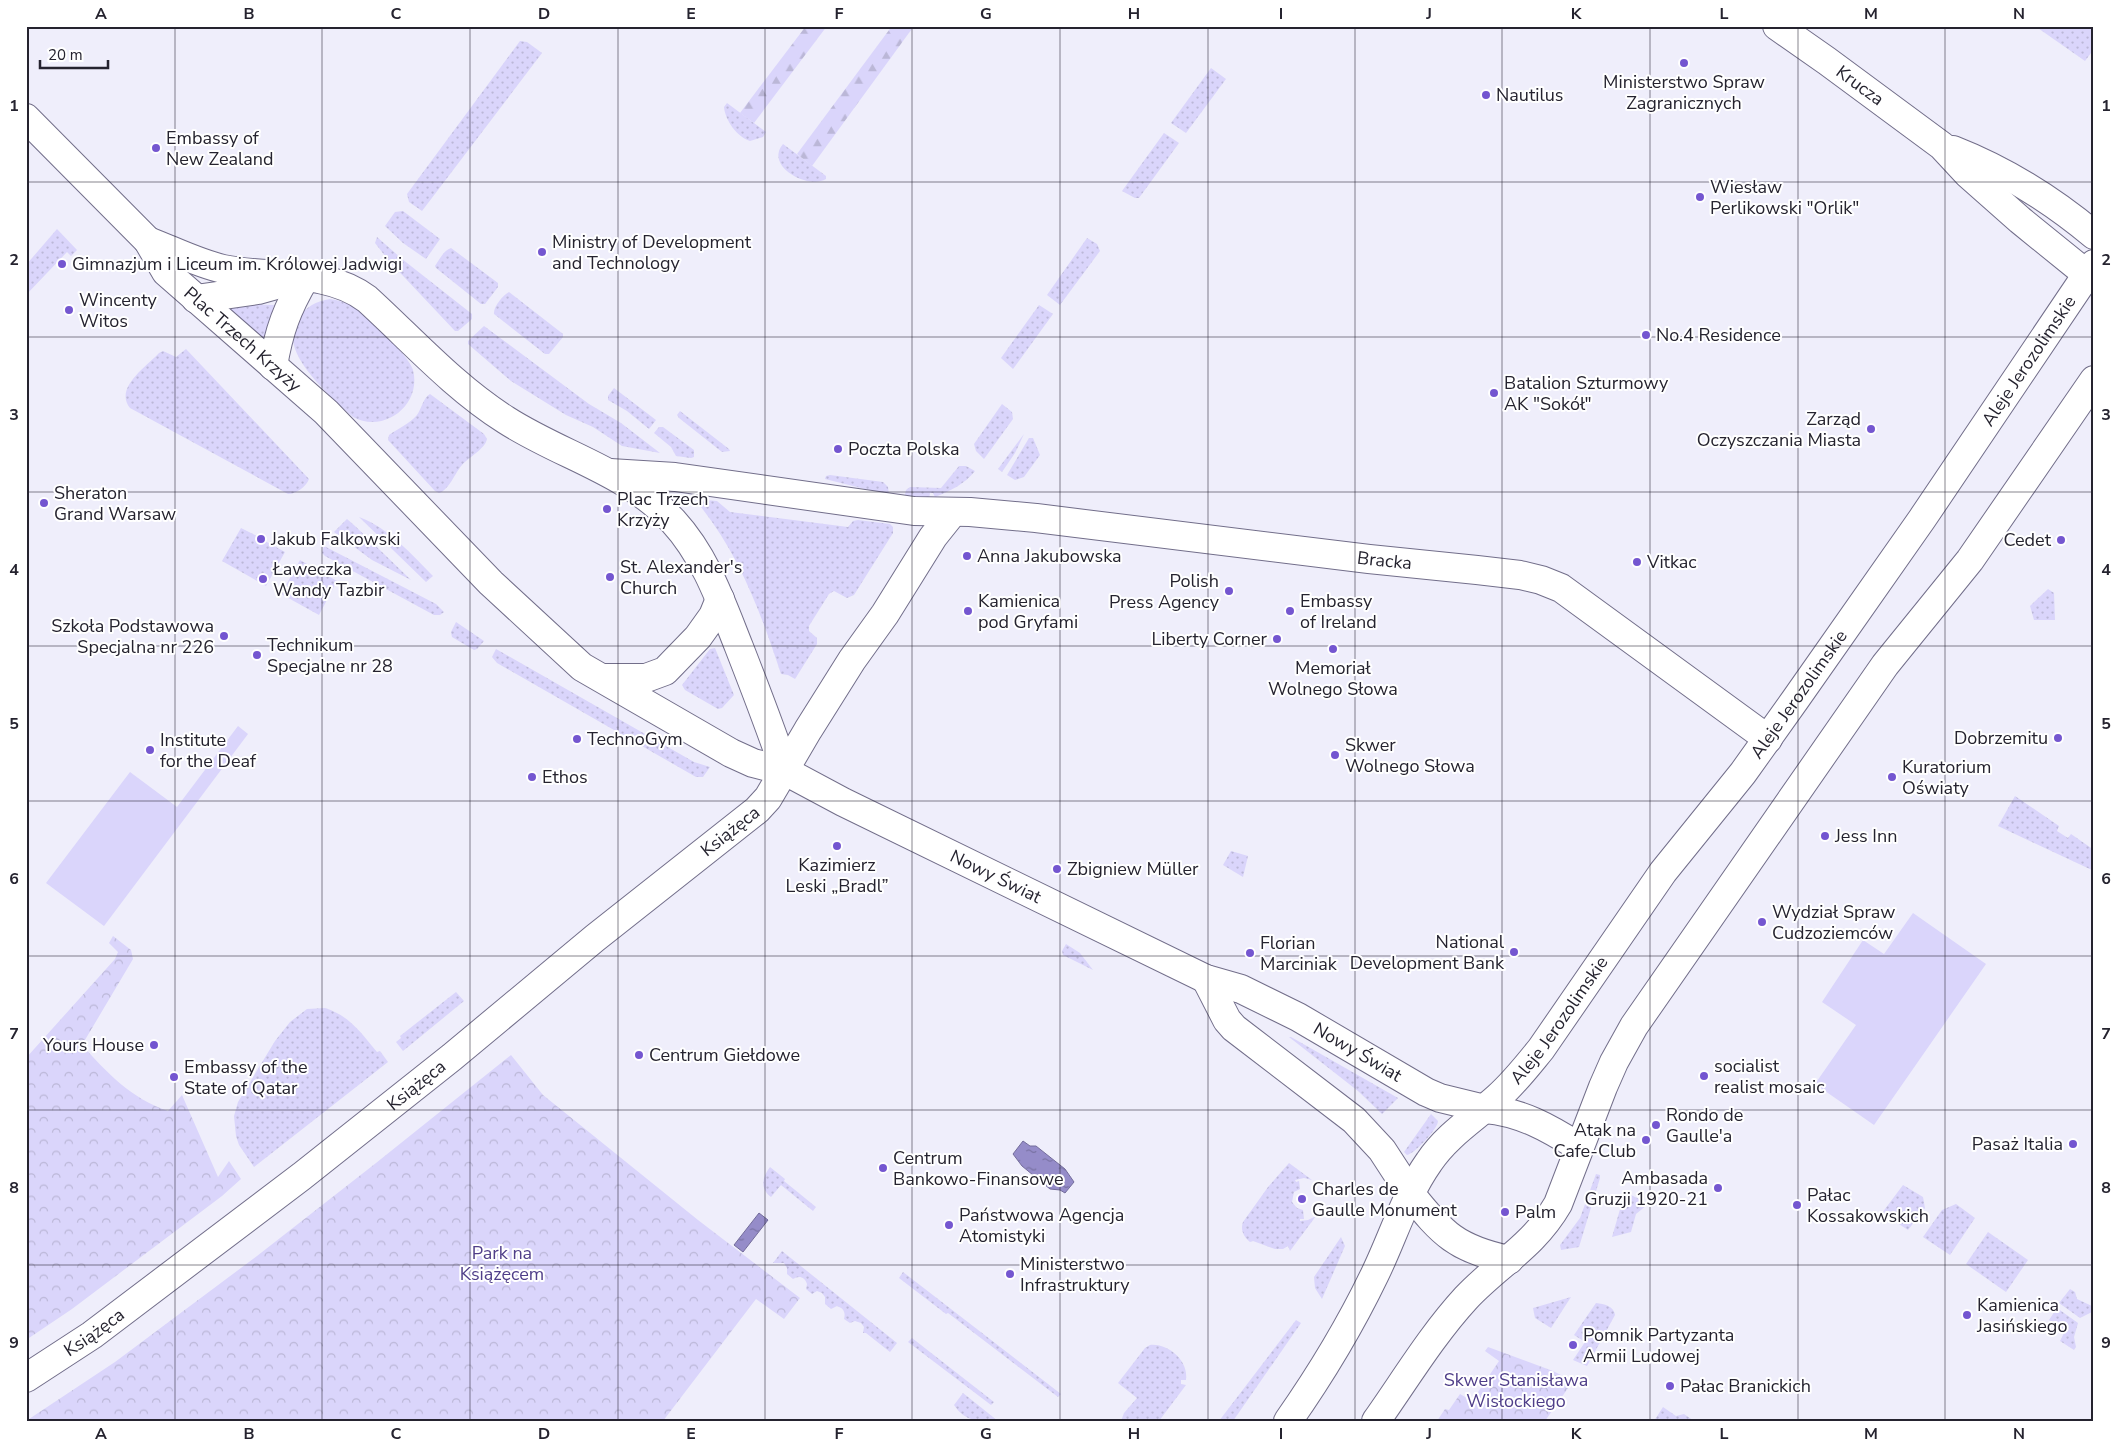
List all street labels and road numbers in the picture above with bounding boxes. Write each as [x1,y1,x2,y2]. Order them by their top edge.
street label: Krucza [1831,60,1889,111]
street label: Plac Trzech Krzyży [179,281,307,398]
street label: Aleje Jerozolimskie [1976,291,2081,431]
street label: Bracka [1356,546,1413,575]
street label: Aleje Jerozolimskie [1745,625,1853,763]
street label: Książęca [696,800,765,862]
street label: Nowy Świat [946,844,1046,909]
street label: Aleje Jerozolimskie [1505,952,1613,1090]
street label: Nowy Świat [1309,1017,1407,1088]
street label: Książęca [382,1055,451,1116]
street label: Książęca [59,1303,129,1362]

